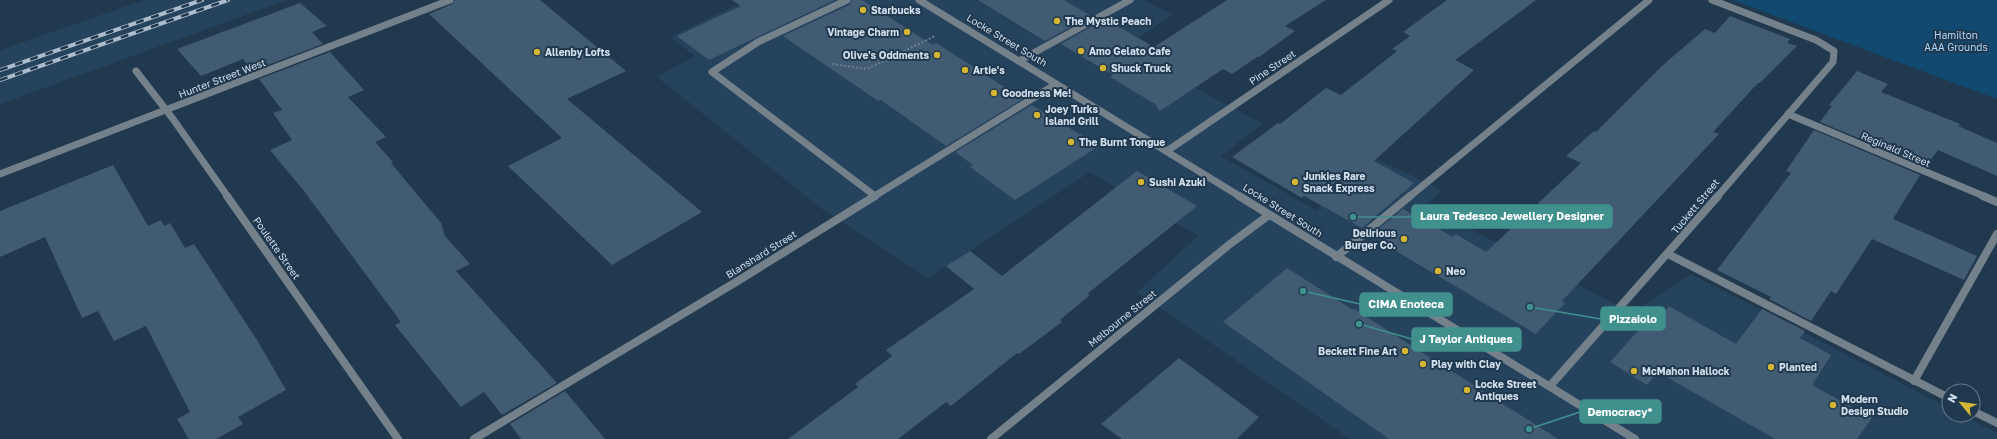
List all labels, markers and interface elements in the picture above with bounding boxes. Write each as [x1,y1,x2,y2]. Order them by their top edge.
place label: Starbucks [871,4,921,16]
marker: Starbucks [858,5,868,15]
street label: Locke Street South [965,11,1049,69]
place label: The Mystic Peach [1065,15,1151,27]
marker: The Mystic Peach [1052,16,1062,26]
place label: Vintage Charm [827,26,899,38]
marker: Vintage Charm [902,27,912,37]
park label: Hamilton AAA Grounds [1924,29,1988,53]
place label: Amo Gelato Cafe [1089,45,1171,57]
place label: Allenby Lofts [545,46,611,58]
marker: Amo Gelato Cafe [1076,46,1086,56]
marker: Allenby Lofts [532,47,542,57]
street label: Pine Street [1247,47,1297,87]
place label: Olive's Oddments [843,49,929,61]
marker: Olive's Oddments [932,50,942,60]
street label: Hunter Street West [177,56,267,100]
place label: Shuck Truck [1111,62,1171,74]
marker: Shuck Truck [1098,63,1108,73]
place label: Artie's [973,64,1005,76]
marker: Artie's [960,65,970,75]
place label: Goodness Me! [1002,87,1071,99]
marker: Goodness Me! [989,88,999,98]
place label: Joey Turks Island Grill [1045,103,1099,127]
marker: Joey Turks Island Grill [1032,110,1042,120]
street label: Reginald Street [1859,129,1933,169]
place label: The Burnt Tongue [1079,136,1165,148]
marker: The Burnt Tongue [1066,137,1076,147]
place label: Junkies Rare Snack Express [1303,170,1375,194]
place label: Sushi Azuki [1149,176,1206,188]
street label: Tuckett Street [1669,176,1721,236]
marker: Sushi Azuki [1136,177,1146,187]
marker: Junkies Rare Snack Express [1290,177,1300,187]
street label: Locke Street South [1241,181,1325,239]
callout: Laura Tedesco Jewellery Designer [1412,205,1612,228]
text: Laura Tedesco Jewellery Designer [1420,209,1605,222]
street label: Poulette Street [251,215,303,281]
street label: Blanshard Street [724,227,798,281]
place label: Delirious Burger Co. [1345,227,1396,251]
marker: Delirious Burger Co. [1399,234,1409,244]
place label: Neo [1446,265,1466,277]
marker: Neo [1433,266,1443,276]
street label: Melbourne Street [1086,287,1158,349]
callout: CIMA Enoteca [1360,293,1452,316]
text: CIMA Enoteca [1368,297,1444,310]
callout: Pizzaiolo [1601,307,1665,330]
text: Pizzaiolo [1609,312,1657,325]
callout: J Taylor Antiques [1412,328,1521,351]
text: J Taylor Antiques [1419,332,1513,345]
place label: Beckett Fine Art [1318,345,1397,357]
marker: Beckett Fine Art [1400,346,1410,356]
place label: Play with Clay [1431,358,1501,370]
marker: Play with Clay [1418,359,1428,369]
place label: Planted [1779,361,1817,373]
marker: Planted [1766,362,1776,372]
place label: McMahon Hallock [1642,365,1730,377]
marker: McMahon Hallock [1629,366,1639,376]
place label: Locke Street Antiques [1475,378,1537,402]
north arrow [1941,383,1981,423]
marker: Locke Street Antiques [1462,385,1472,395]
text: N [1944,391,1960,405]
place label: Modern Design Studio [1841,393,1909,417]
callout: Democracy* [1580,400,1661,423]
marker: Modern Design Studio [1828,400,1838,410]
text: Democracy* [1587,405,1653,418]

